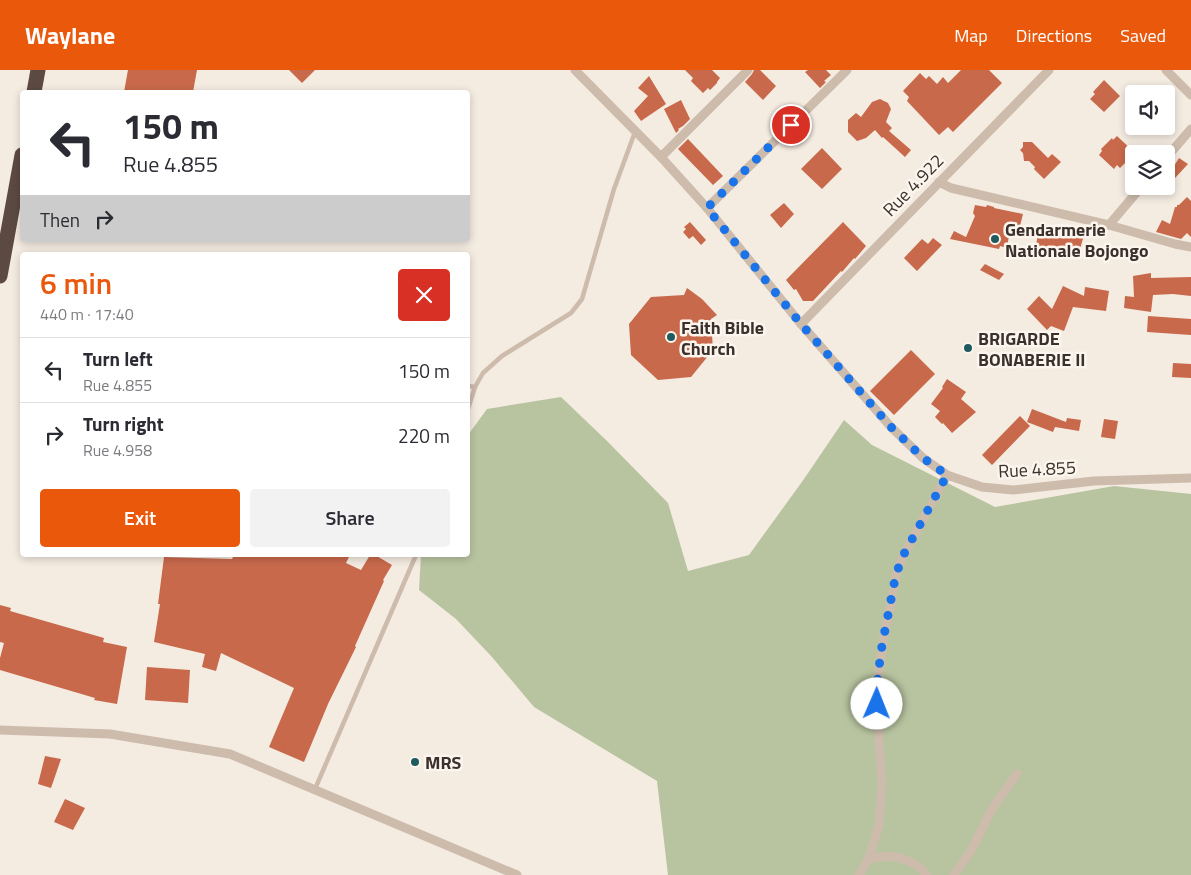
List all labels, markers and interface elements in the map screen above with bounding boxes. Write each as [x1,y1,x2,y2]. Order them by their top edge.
text: Waylane [25,17,115,53]
text: Map [954,22,988,49]
text: Directions [1016,22,1092,49]
text: Saved [1120,22,1166,49]
map controls [1125,85,1175,195]
button: sound [1125,85,1175,135]
text: 150 m [123,99,219,153]
pin [770,104,812,146]
icon: left [40,110,105,175]
icon: arrive [777,111,805,139]
button: layers [1125,145,1175,195]
text: Rue 4.855 [123,147,218,181]
street label: Rue 4.922 [876,148,950,222]
text: Then [40,205,80,234]
icon: right [90,205,118,233]
place label: Gendarmerie Nationale Bojongo [1005,216,1149,264]
marker: Gendarmerie Nationale Bojongo [989,233,1001,245]
text: 6 min [40,260,112,306]
button: close [398,269,450,321]
text: 440 m · 17:40 [40,302,134,326]
place label: Faith Bible Church [681,314,764,362]
place label: BRIGARDE BONABERIE II [978,325,1085,373]
marker: Faith Bible Church [665,331,677,343]
marker: BRIGARDE BONABERIE II [962,342,974,354]
text: Turn left [83,344,153,373]
icon: left [40,356,68,384]
text: 150 m [398,356,450,385]
text: Rue 4.855 [83,373,152,397]
text: Turn right [83,409,164,438]
icon: right [40,421,68,449]
text: 220 m [398,421,450,450]
text: Rue 4.958 [83,438,152,462]
street label: Rue 4.855 [997,453,1077,485]
button: Exit [40,489,240,547]
button: Share [250,489,450,547]
position arrow [850,677,902,729]
place label: MRS [425,749,462,776]
marker: MRS [409,756,421,768]

